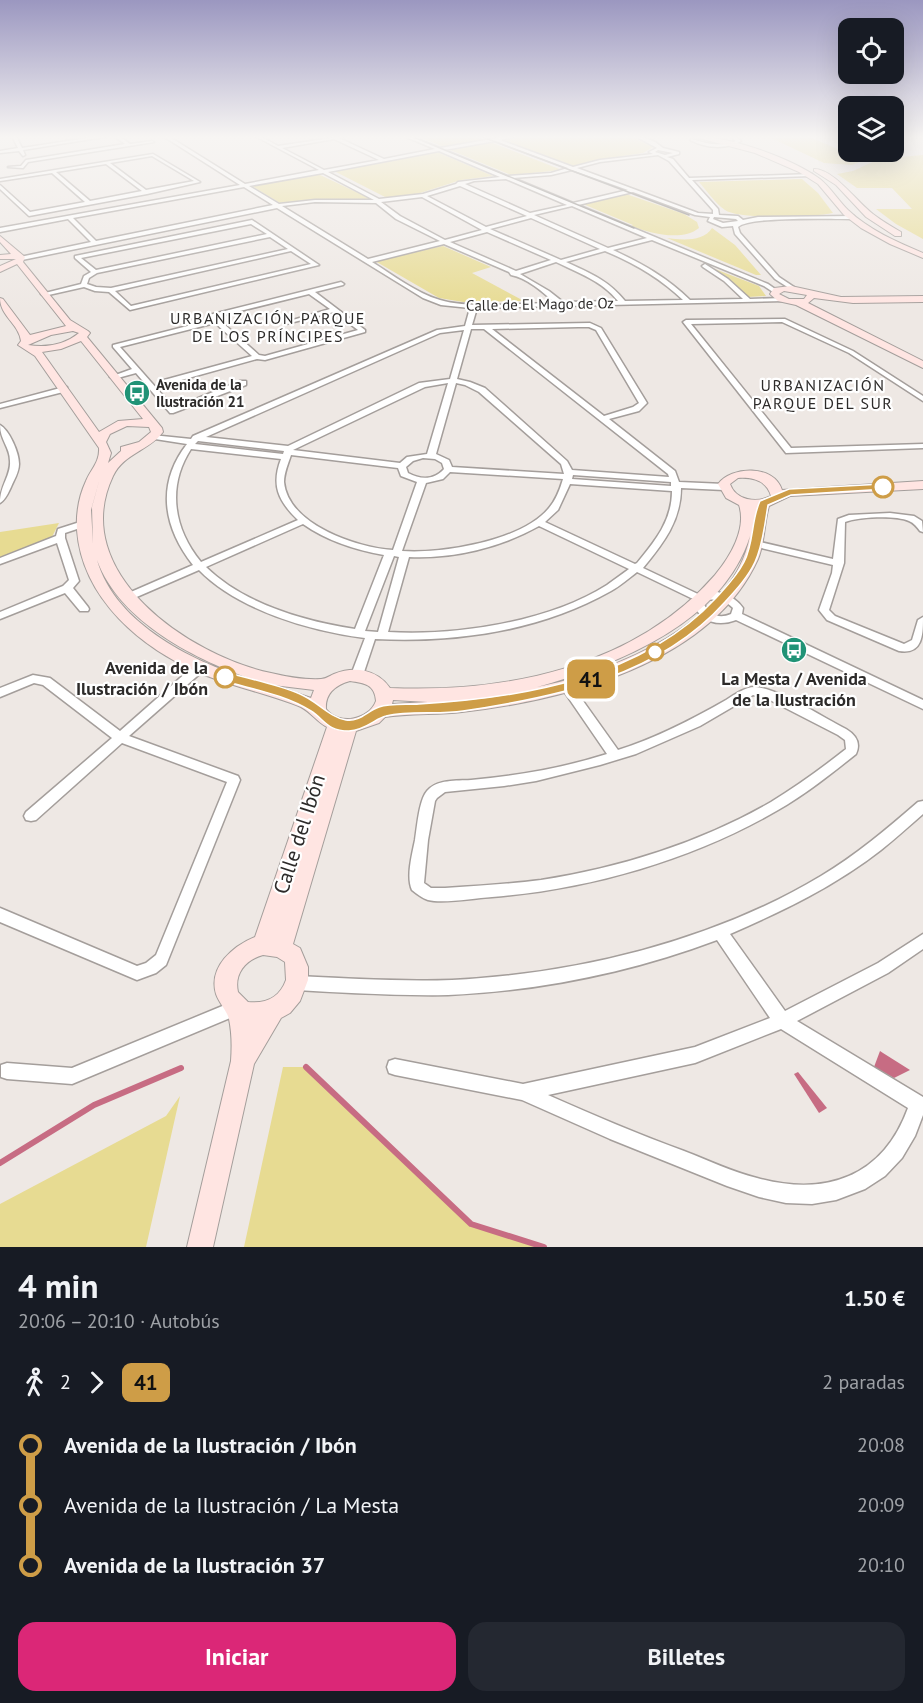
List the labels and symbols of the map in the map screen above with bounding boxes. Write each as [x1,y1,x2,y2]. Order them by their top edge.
street label: Calle de El Mago de Oz [466,293,614,315]
district label: URBANIZACIÓN PARQUE DE LOS PRÍNCIPES [170,308,366,346]
place label: Avenida de la Ilustración 21 [156,375,245,411]
district label: URBANIZACIÓN PARQUE DEL SUR [753,375,893,413]
bus stop icon: Avenida de la Ilustración 21 [122,378,152,408]
unlabelled marker [872,476,894,498]
bus stop icon: La Mesta / Avenida de la Ilustración [779,635,809,665]
unlabelled marker [646,643,664,661]
place label: Avenida de la Ilustración / Ibón [76,656,208,700]
line badge: 41 [564,660,618,698]
marker: Avenida de la Ilustración / Ibón [214,666,236,688]
place label: La Mesta / Avenida de la Ilustración [721,667,867,711]
street label: Calle del Ibón [267,771,331,897]

